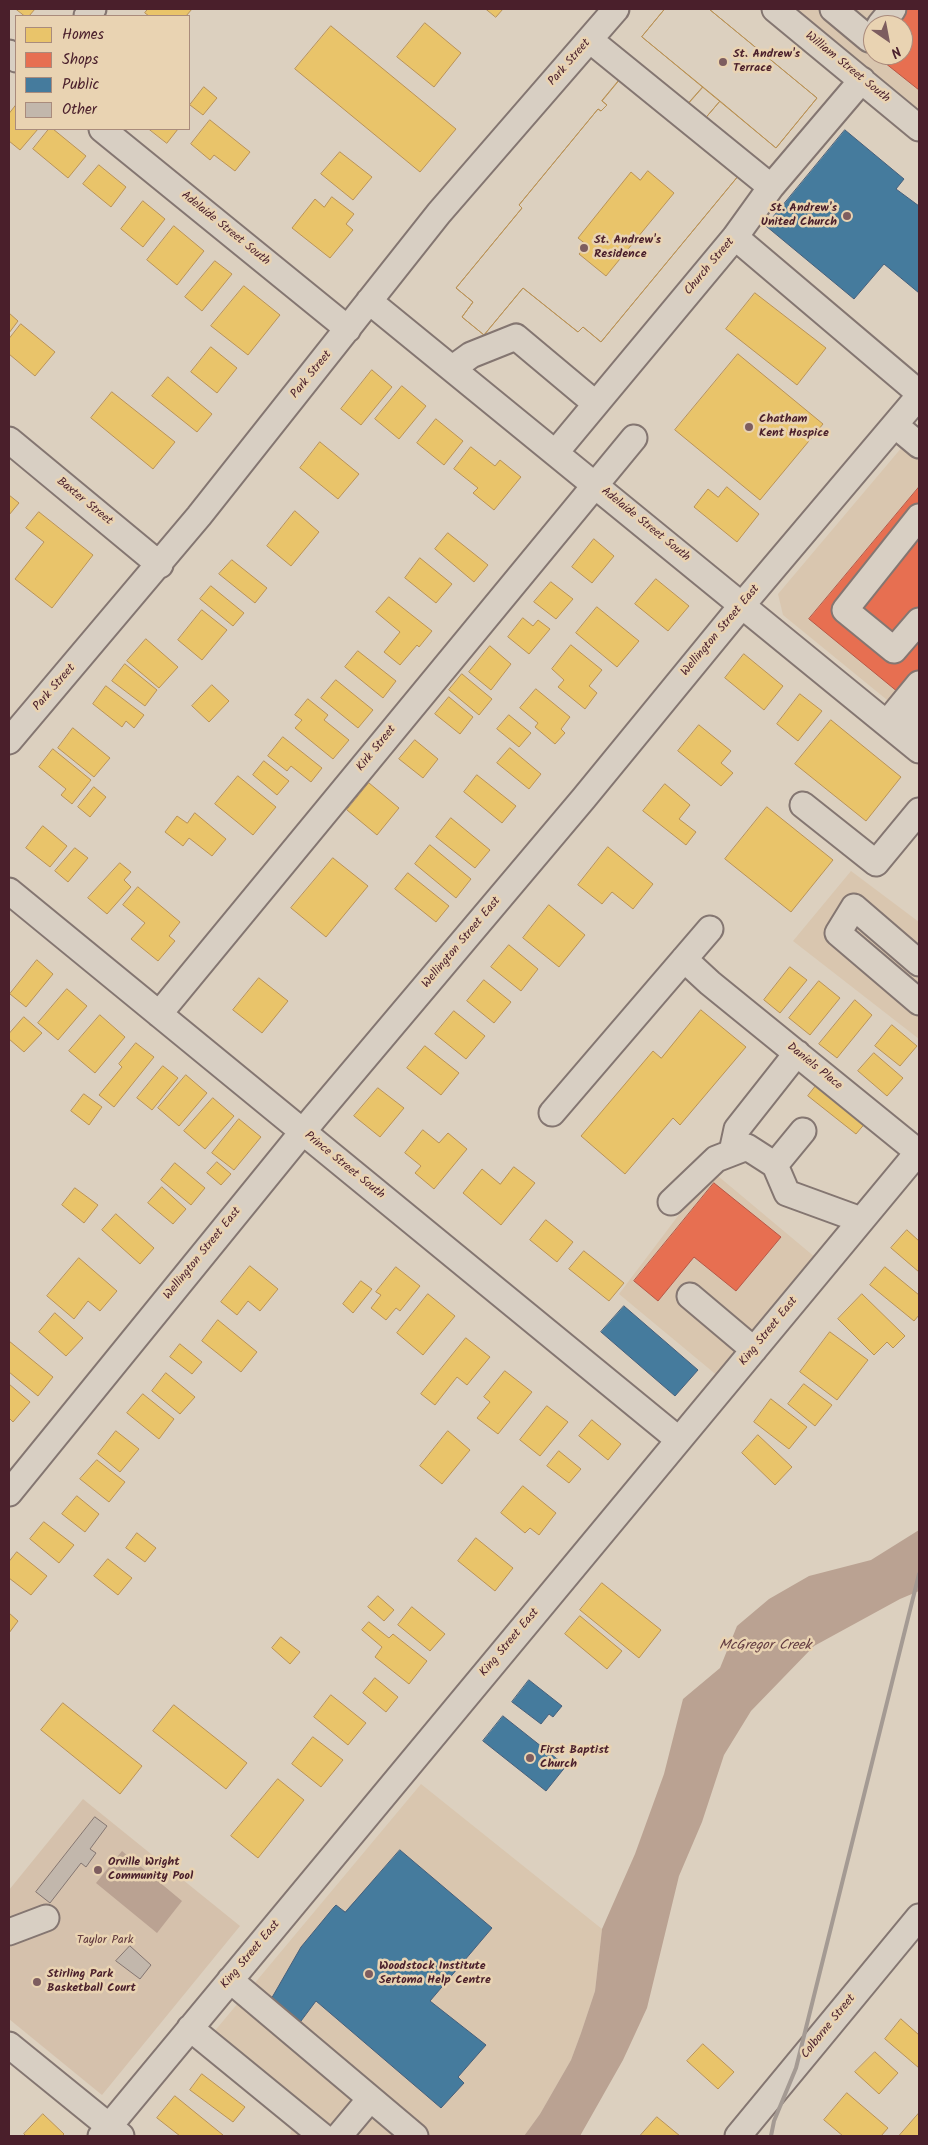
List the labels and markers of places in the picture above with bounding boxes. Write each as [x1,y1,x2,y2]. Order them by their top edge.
place label: St. Andrew's Terrace [733,48,800,76]
marker: St. Andrew's Terrace [717,56,729,68]
place label: St. Andrew's United Church [761,202,837,230]
marker: St. Andrew's United Church [841,210,853,222]
place label: St. Andrew's Residence [594,234,661,262]
marker: St. Andrew's Residence [578,242,590,254]
place label: Chatham Kent Hospice [759,413,829,441]
marker: Chatham Kent Hospice [743,421,755,433]
place label: First Baptist Church [540,1744,609,1772]
marker: First Baptist Church [524,1752,536,1764]
place label: Orville Wright Community Pool [108,1856,193,1884]
marker: Orville Wright Community Pool [92,1864,104,1876]
place label: Woodstock Institute Sertoma Help Centre [379,1960,491,1988]
place label: Stirling Park Basketball Court [47,1968,136,1996]
marker: Woodstock Institute Sertoma Help Centre [363,1968,375,1980]
marker: Stirling Park Basketball Court [31,1976,43,1988]

